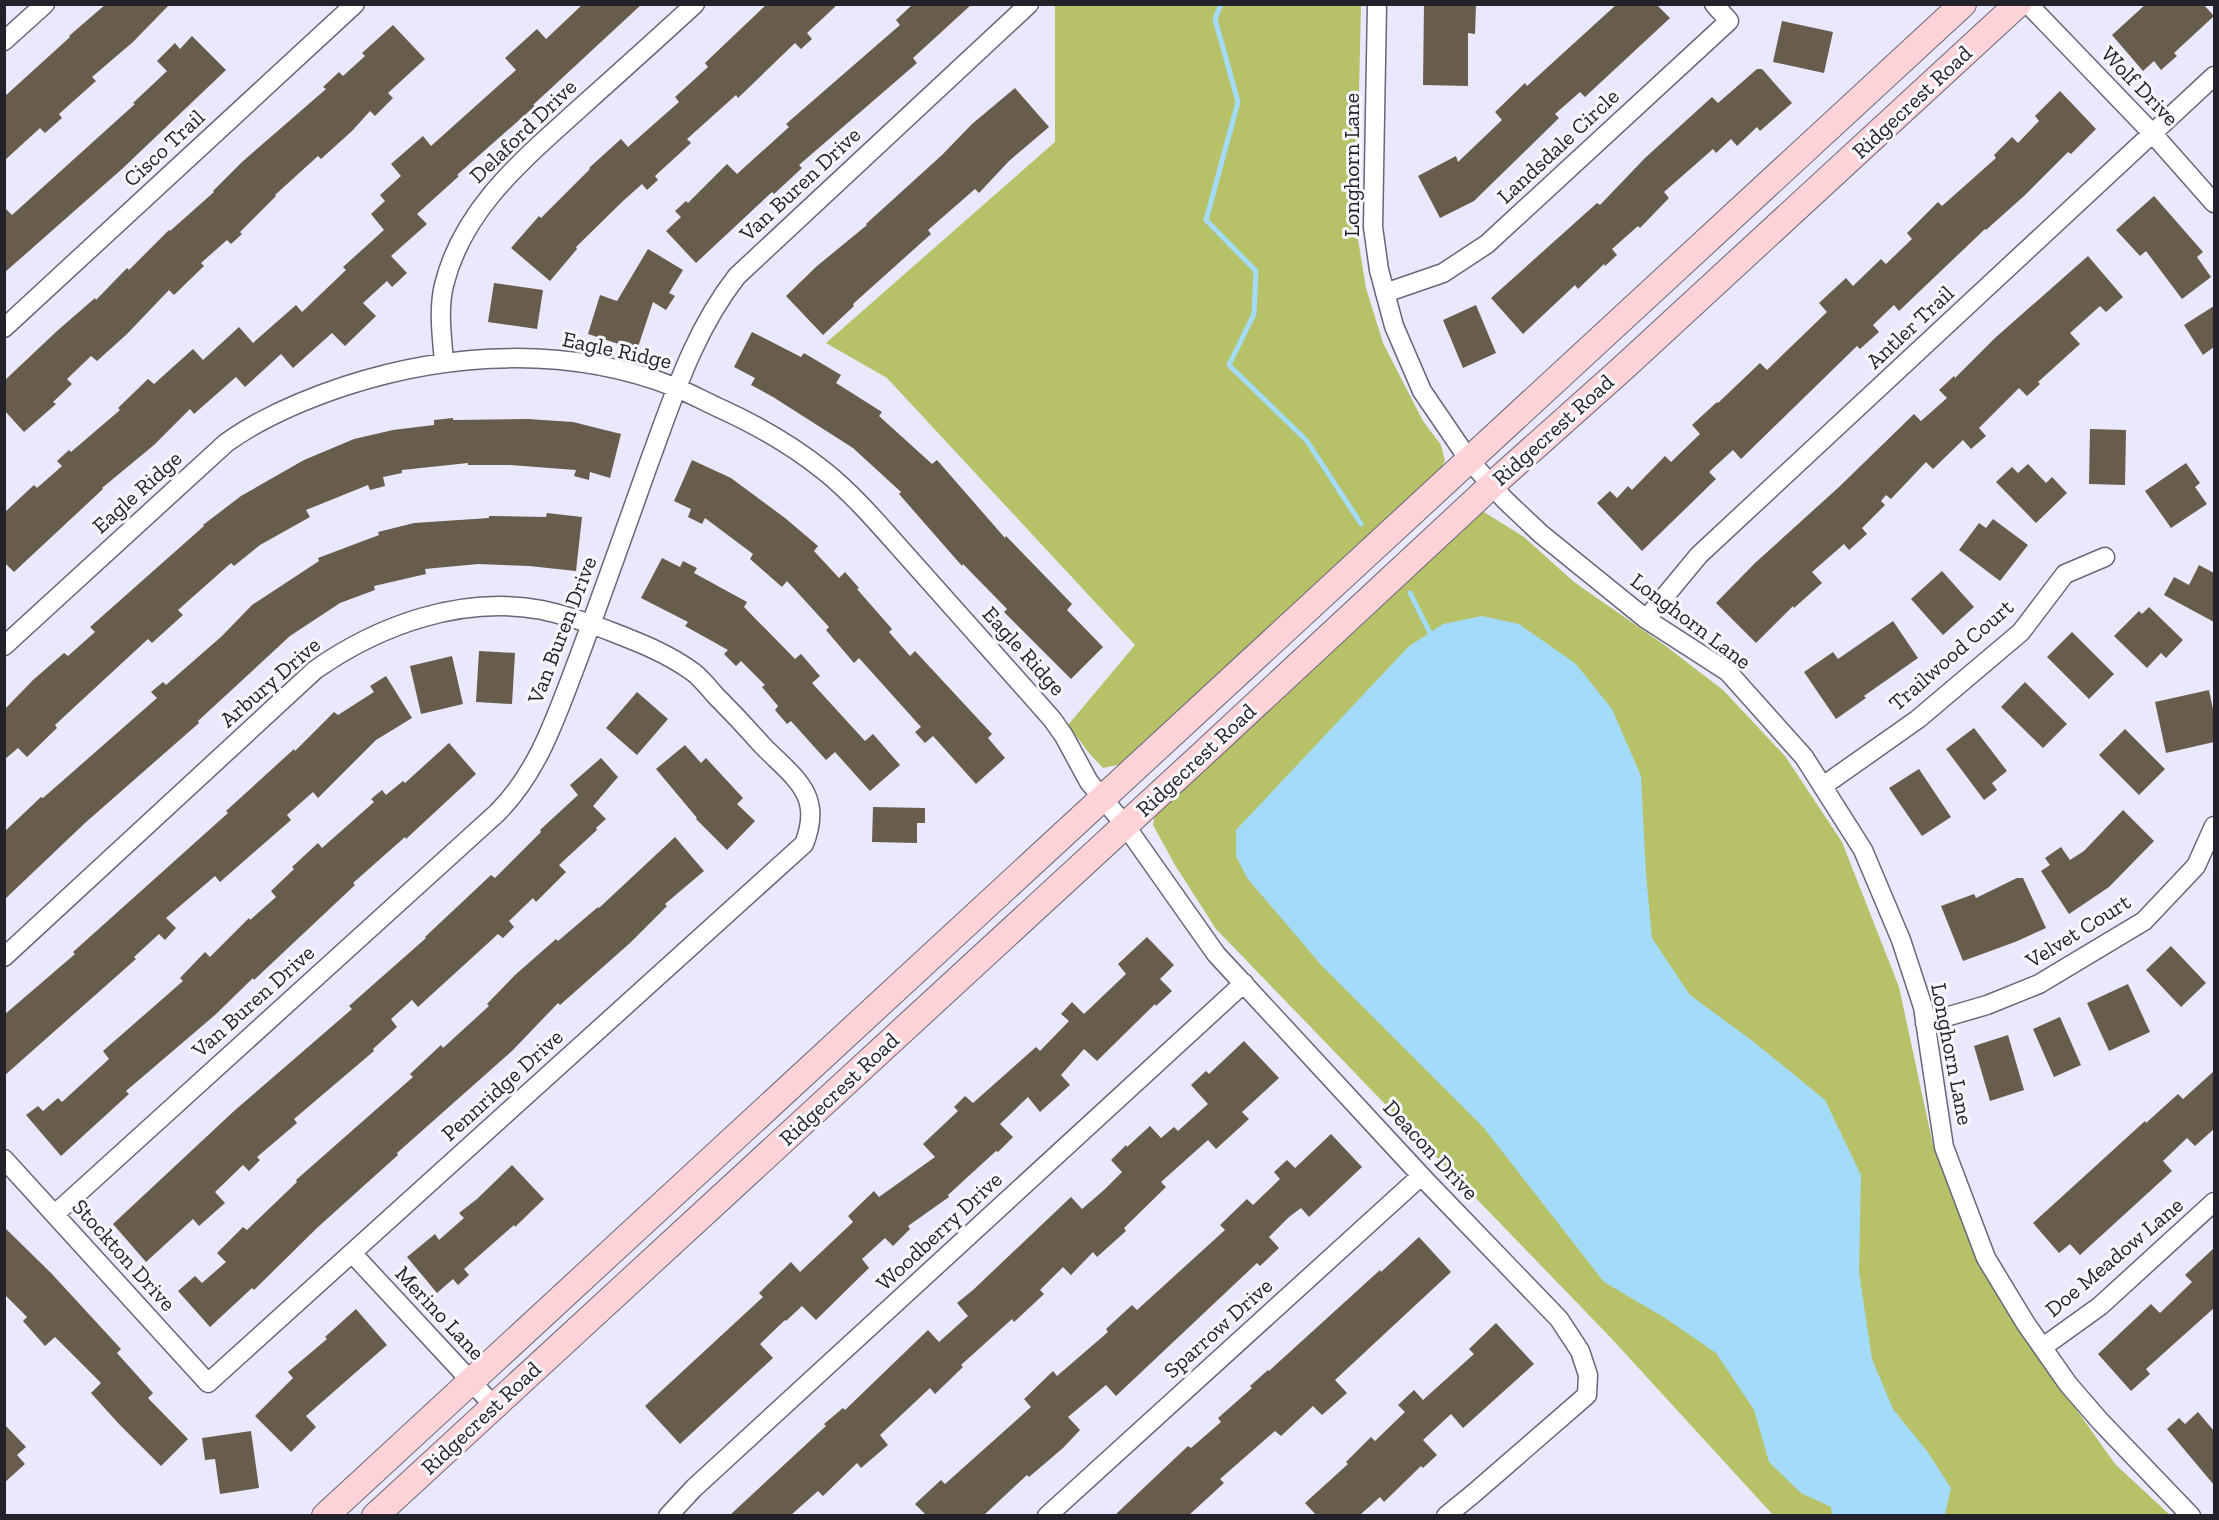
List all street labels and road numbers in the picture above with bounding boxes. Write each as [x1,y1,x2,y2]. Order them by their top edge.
street label: Ridgecrest Road [1846,40,1978,164]
street label: Wolf Drive [2095,40,2185,132]
street label: Delaford Drive [464,73,582,189]
street label: Landsdale Circle [1491,83,1625,209]
street label: Longhorn Lane [1338,93,1365,237]
street label: Cisco Trail [118,104,210,192]
street label: Van Buren Drive [733,121,866,248]
street label: Antler Trail [1861,280,1959,374]
street label: Eagle Ridge [560,325,674,375]
street label: Ridgecrest Road [1487,368,1619,492]
street label: Eagle Ridge [87,445,187,539]
street label: Van Buren Drive [521,552,603,708]
street label: Longhorn Lane [1625,567,1757,675]
street label: Trailwood Court [1883,593,2020,717]
street label: Eagle Ridge [977,601,1071,701]
street label: Arbury Drive [214,631,326,733]
street label: Ridgecrest Road [1130,698,1262,822]
street label: Velvet Court [2020,888,2136,974]
street label: Van Buren Drive [185,939,320,1064]
street label: Longhorn Lane [1925,981,1979,1127]
street label: Pennridge Drive [436,1023,568,1147]
street label: Ridgecrest Road [773,1027,905,1151]
street label: Deacon Drive [1378,1094,1484,1206]
street label: Woodberry Drive [870,1166,1008,1296]
street label: Doe Meadow Lane [2039,1191,2189,1323]
street label: Stockton Drive [67,1193,181,1317]
street label: Merino Lane [390,1260,490,1366]
street label: Sparrow Drive [1158,1272,1278,1384]
street label: Ridgecrest Road [415,1356,547,1480]

